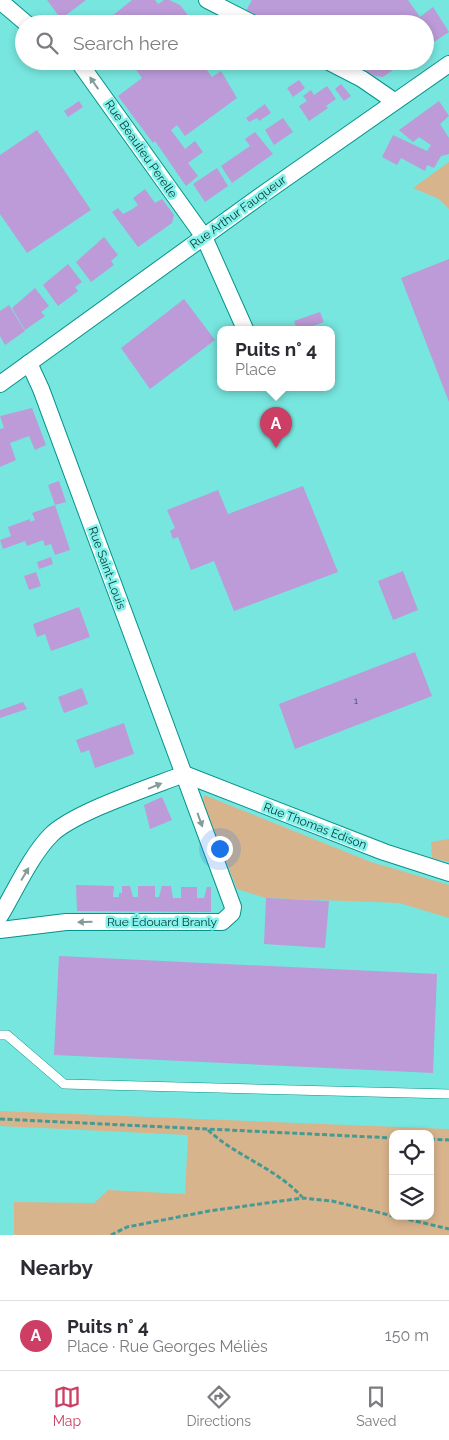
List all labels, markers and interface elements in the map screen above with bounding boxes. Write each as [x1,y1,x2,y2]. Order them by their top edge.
search box [15,15,434,70]
icon: search [33,29,61,57]
text: Search here [73,32,179,54]
one-way arrow [89,77,99,90]
street label: Rue Beaulieu Perelle [102,98,180,200]
street label: Rue Arthur Fauqueur [187,172,289,251]
popup [217,326,335,391]
text: Puits n° 4 [235,338,317,360]
text: Place [235,360,276,379]
pin: A [260,407,292,448]
street label: Rue Saint-Louis [86,525,129,611]
house number: 1 [354,695,359,706]
one-way arrow [148,781,162,789]
street label: Rue Thomas Edison [261,800,369,852]
one-way arrow [196,813,204,828]
your location [207,836,233,862]
one-way arrow [21,868,30,881]
street label: Rue Édouard Branly [107,915,218,929]
one-way arrow [77,918,93,926]
map controls [389,1130,434,1220]
button: locate [389,1130,434,1175]
button: layers [389,1175,434,1220]
text: Nearby [20,1255,93,1280]
text: Puits n° 4 [67,1315,149,1337]
text: A [31,1326,41,1345]
text: 150 m [385,1326,429,1345]
text: Place · Rue Georges Méliès [67,1337,268,1356]
tab: Map [53,1383,81,1429]
tab: Directions [186,1383,251,1429]
tab: Saved [356,1383,396,1429]

